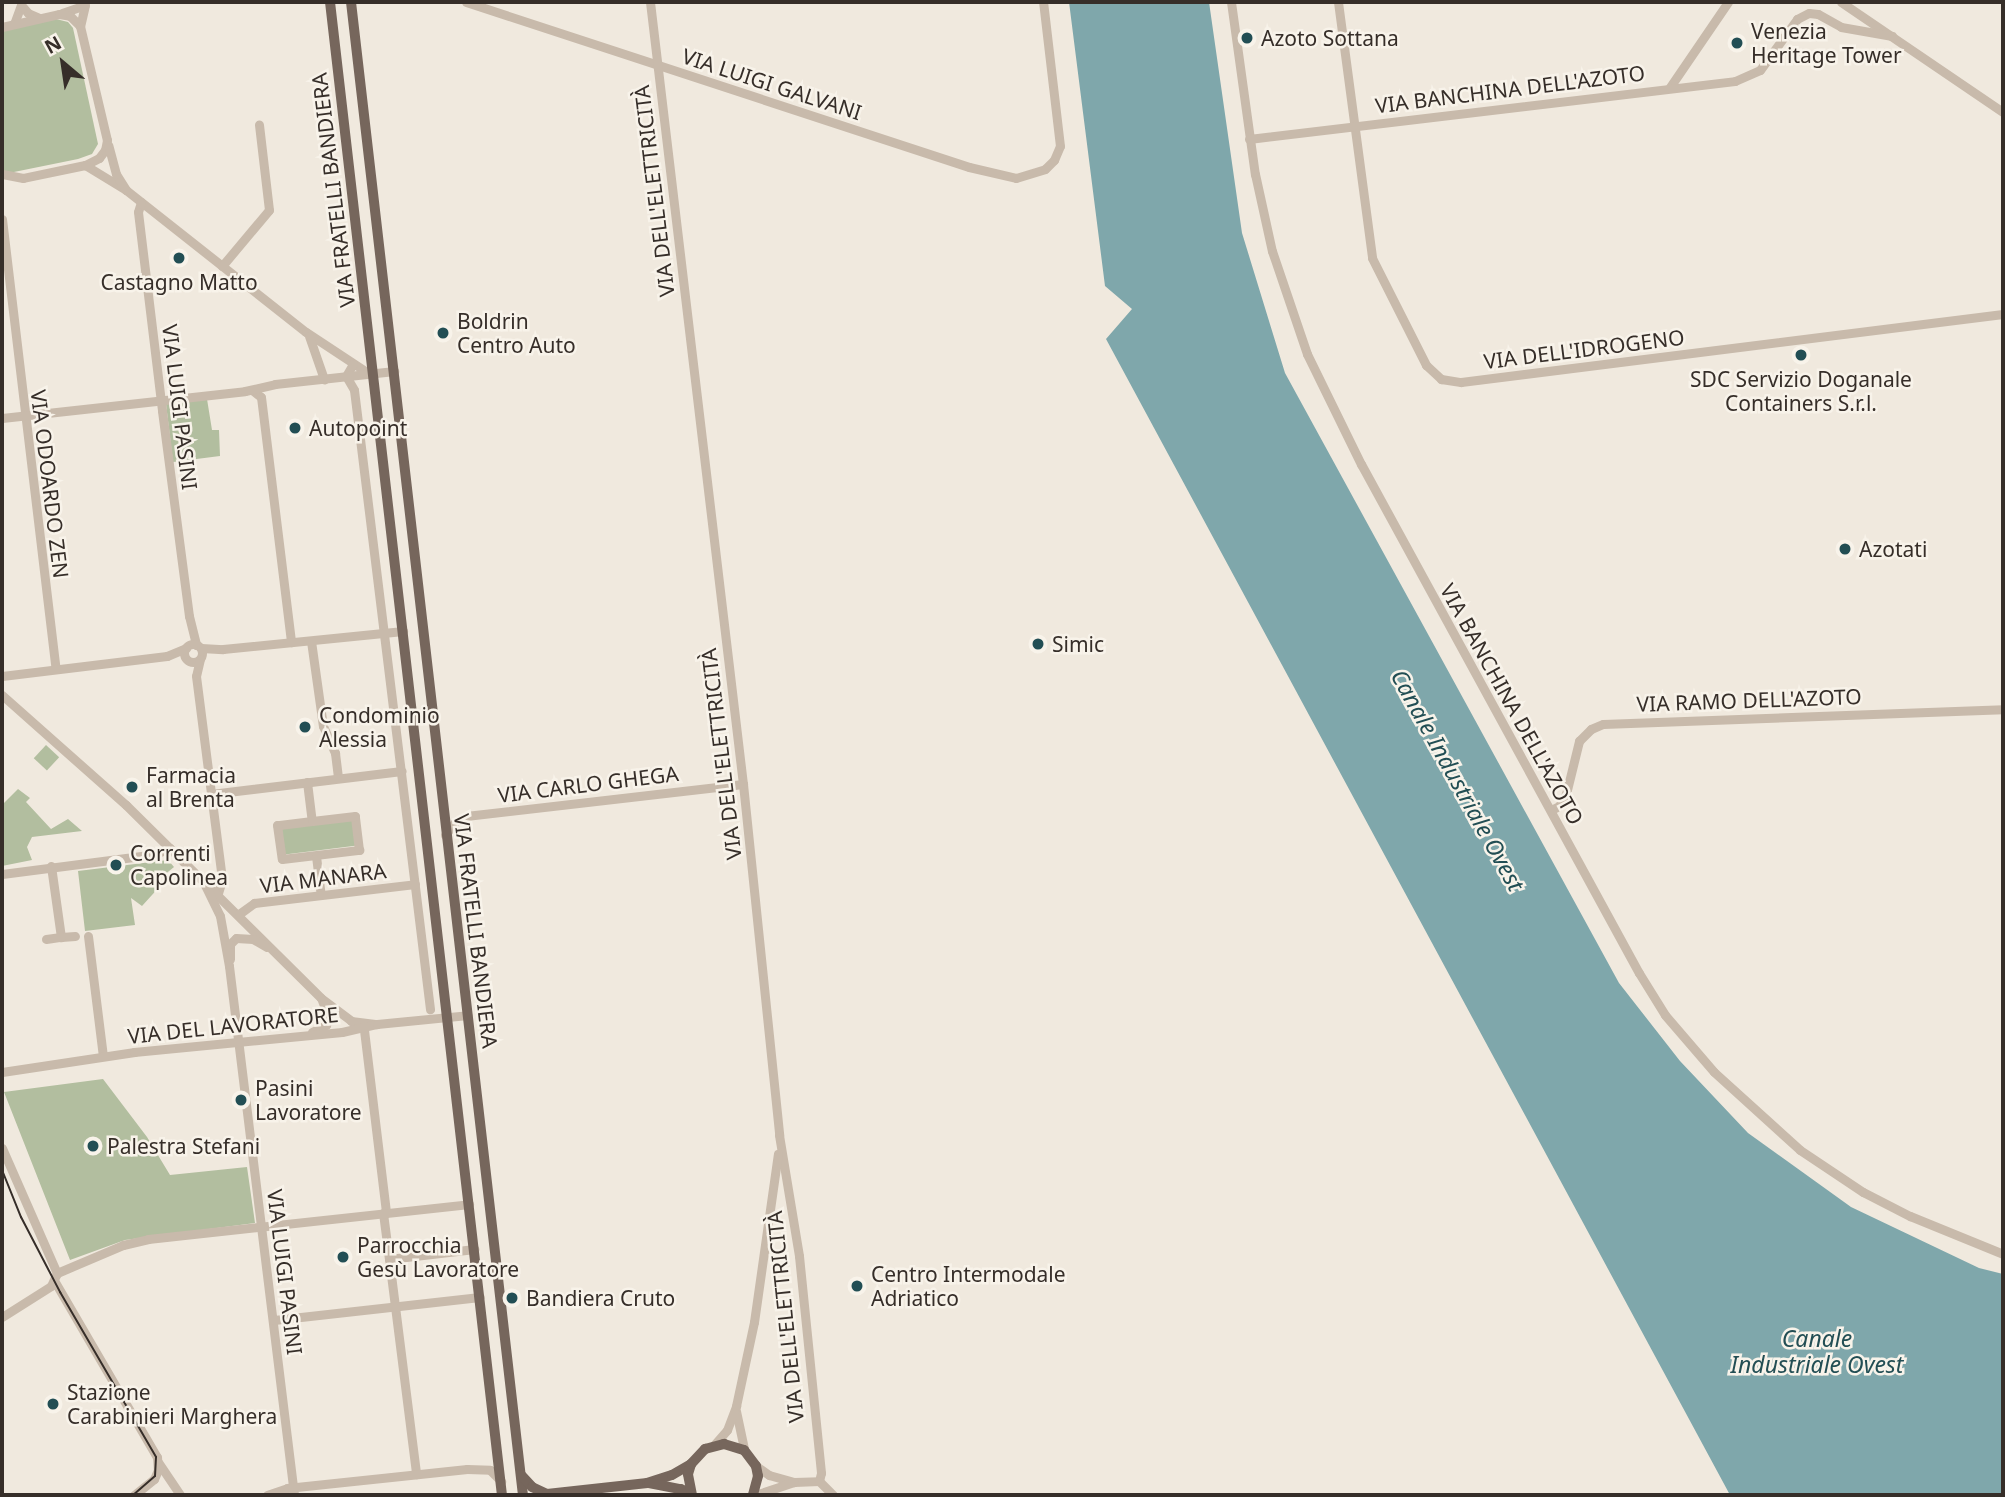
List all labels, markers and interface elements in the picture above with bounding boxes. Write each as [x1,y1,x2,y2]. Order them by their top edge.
place label: Venezia Heritage Tower [1751,18,1902,68]
place label: Azoto Sottana [1261,25,1399,51]
north arrow [28,28,98,98]
text: N [40,30,66,60]
marker: Azoto Sottana [1239,30,1255,46]
marker: Venezia Heritage Tower [1729,35,1745,51]
street label: VIA LUIGI GALVANI [679,43,865,125]
street label: VIA BANCHINA DELL'AZOTO [1374,60,1646,118]
street label: VIA FRATELLI BANDIERA [306,71,360,309]
street label: VIA DELL'ELETTRICITÀ [629,84,679,298]
marker: Castagno Matto [171,250,187,266]
place label: Castagno Matto [100,269,258,295]
place label: Boldrin Centro Auto [457,308,576,358]
street label: VIA LUIGI PASINI [157,323,203,491]
street label: VIA DELL'IDROGENO [1482,324,1686,374]
marker: Boldrin Centro Auto [435,325,451,341]
marker: SDC Servizio Doganale Containers S.r.l. [1793,347,1809,363]
place label: SDC Servizio Doganale Containers S.r.l. [1690,366,1912,416]
street label: VIA ODOARDO ZEN [26,388,74,580]
place label: Autopoint [309,415,407,441]
marker: Autopoint [287,420,303,436]
place label: Azotati [1859,536,1927,562]
marker: Azotati [1837,541,1853,557]
street label: VIA BANCHINA DELL'AZOTO [1435,579,1589,829]
place label: Simic [1052,631,1104,657]
marker: Simic [1030,636,1046,652]
street label: VIA DELL'ELETTRICITÀ [696,647,746,861]
water label: Canale Industriale Ovest [1386,664,1530,896]
street label: VIA RAMO DELL'AZOTO [1636,683,1862,717]
place label: Condominio Alessia [319,702,440,752]
marker: Condominio Alessia [297,719,313,735]
street label: VIA CARLO GHEGA [496,760,680,808]
place label: Farmacia al Brenta [146,762,236,812]
marker: Farmacia al Brenta [124,779,140,795]
street label: VIA FRATELLI BANDIERA [449,812,503,1050]
place label: Correnti Capolinea [130,840,228,890]
marker: Correnti Capolinea [108,857,124,873]
street label: VIA MANARA [258,858,388,898]
street label: VIA DEL LAVORATORE [126,1001,340,1049]
place label: Pasini Lavoratore [255,1075,362,1125]
marker: Pasini Lavoratore [233,1092,249,1108]
place label: Palestra Stefani [107,1133,260,1159]
marker: Palestra Stefani [85,1138,101,1154]
street label: VIA LUIGI PASINI [262,1188,308,1356]
street label: VIA DELL'ELETTRICITÀ [761,1210,809,1424]
place label: Parrocchia Gesù Lavoratore [357,1232,519,1282]
marker: Parrocchia Gesù Lavoratore [335,1249,351,1265]
place label: Centro Intermodale Adriatico [871,1261,1066,1311]
marker: Centro Intermodale Adriatico [849,1278,865,1294]
place label: Bandiera Cruto [526,1285,675,1311]
marker: Bandiera Cruto [504,1290,520,1306]
water label: Canale Industriale Ovest [1731,1324,1903,1378]
place label: Stazione Carabinieri Marghera [67,1379,277,1429]
marker: Stazione Carabinieri Marghera [45,1396,61,1412]

